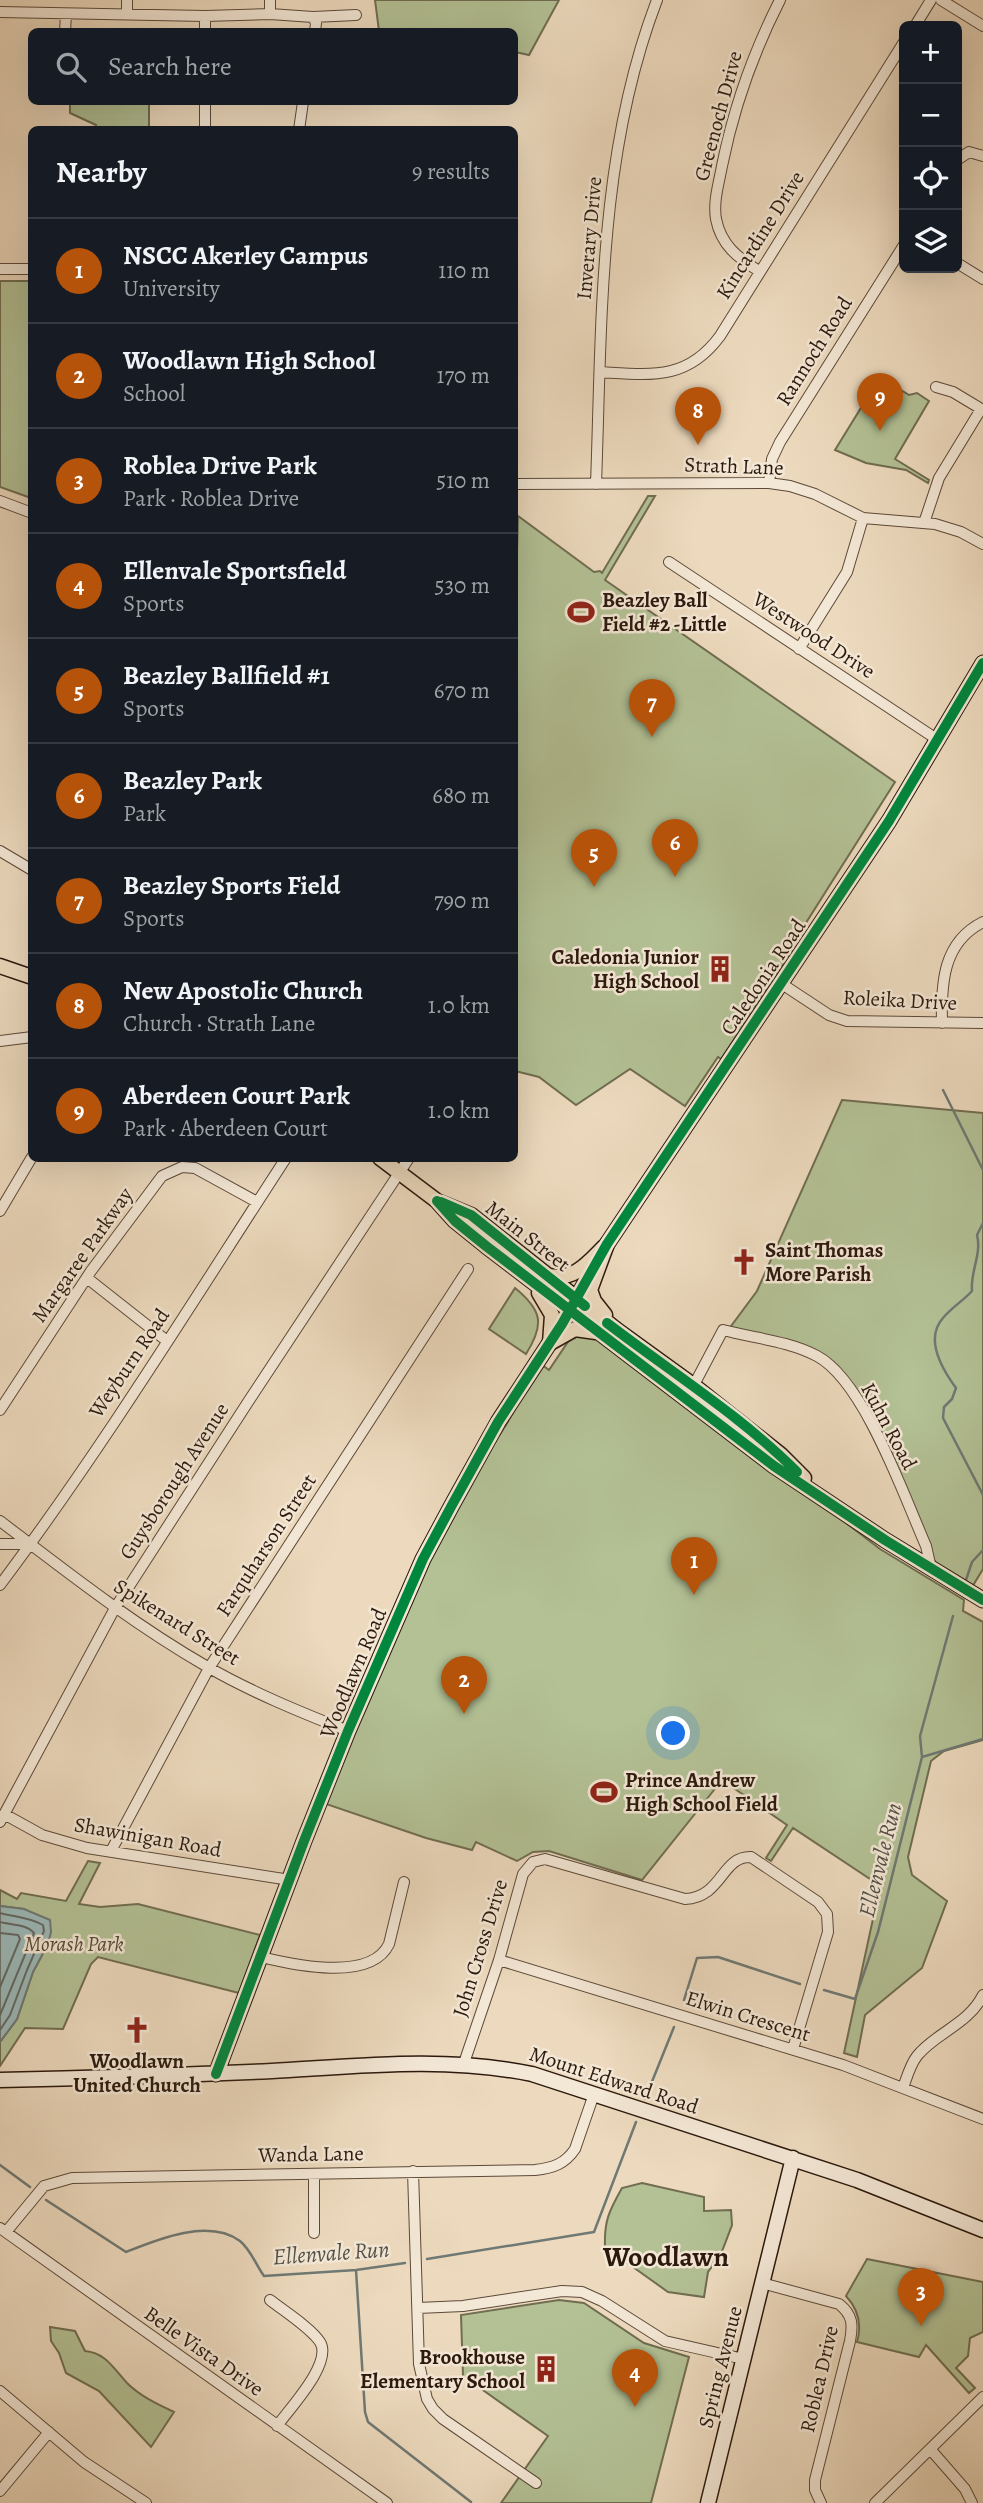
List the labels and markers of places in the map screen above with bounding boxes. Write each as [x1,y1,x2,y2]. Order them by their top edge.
pin: 9 [857,373,903,431]
pin: 8 [675,387,721,445]
place label: Beazley Ball Field #2 -Little [602,586,727,638]
sports icon: Beazley Ball Field #2 -Little [566,597,596,627]
pin: 7 [629,679,675,737]
pin: 6 [652,819,698,877]
pin: 5 [571,829,617,887]
place label: Caledonia Junior High School [551,943,699,995]
building icon: Caledonia Junior High School [705,954,735,984]
place label: Saint Thomas More Parish [765,1236,883,1288]
church icon: Saint Thomas More Parish [729,1247,759,1277]
pin: 1 [671,1537,717,1595]
pin: 2 [441,1656,487,1714]
place label: Prince Andrew High School Field [625,1766,779,1818]
sports icon: Prince Andrew High School Field [589,1777,619,1807]
church icon: Woodlawn United Church [122,2015,152,2045]
place label: Woodlawn United Church [73,2047,201,2099]
pin: 3 [898,2268,944,2326]
place label: Brookhouse Elementary School [360,2343,525,2395]
pin: 4 [612,2349,658,2407]
building icon: Brookhouse Elementary School [531,2354,561,2384]

